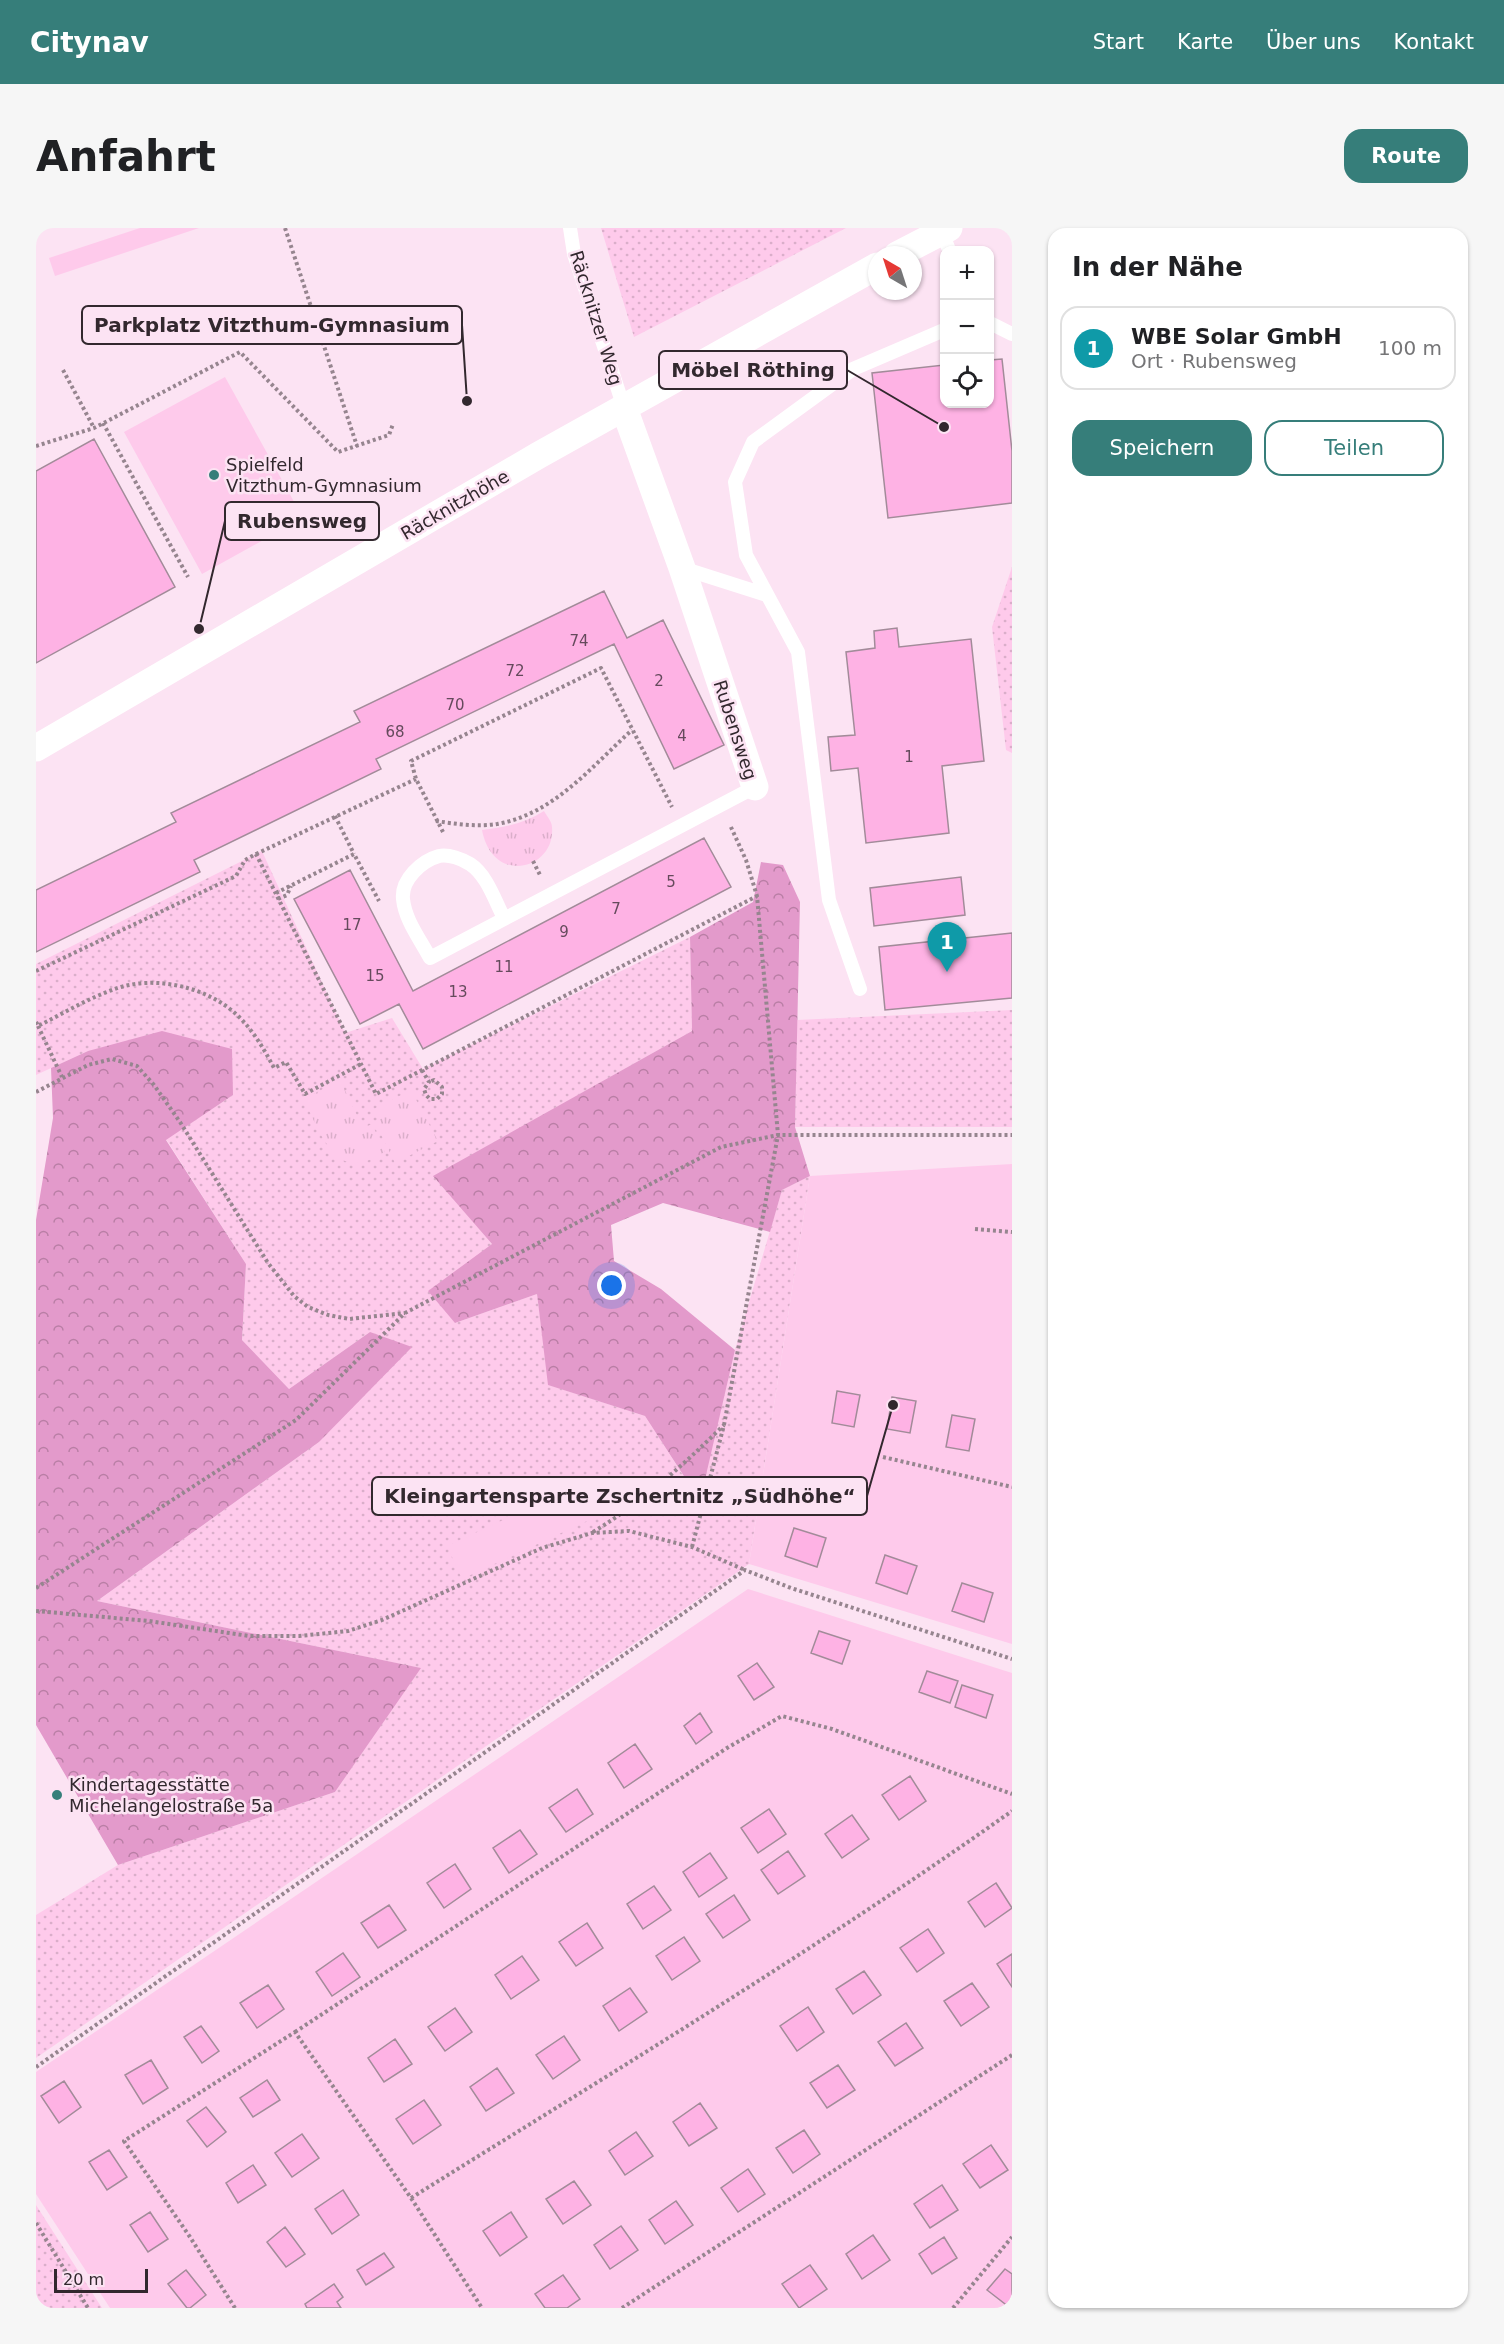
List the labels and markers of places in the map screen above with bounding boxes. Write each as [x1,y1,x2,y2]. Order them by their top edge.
callout: Parkplatz Vitzthum-Gymnasium [82,306,462,344]
callout: Möbel Röthing [659,351,847,389]
place label: Spielfeld Vitzthum-Gymnasium [226,454,422,496]
marker: Spielfeld Vitzthum-Gymnasium [207,468,221,482]
callout: Rubensweg [225,502,379,540]
pin: 1 [928,922,966,972]
callout: Kleingartensparte Zschertnitz „Südhöhe“ [372,1477,867,1515]
place label: Kindertagesstätte Michelangelostraße 5a [69,1774,273,1816]
marker: Kindertagesstätte Michelangelostraße 5a [50,1788,64,1802]

